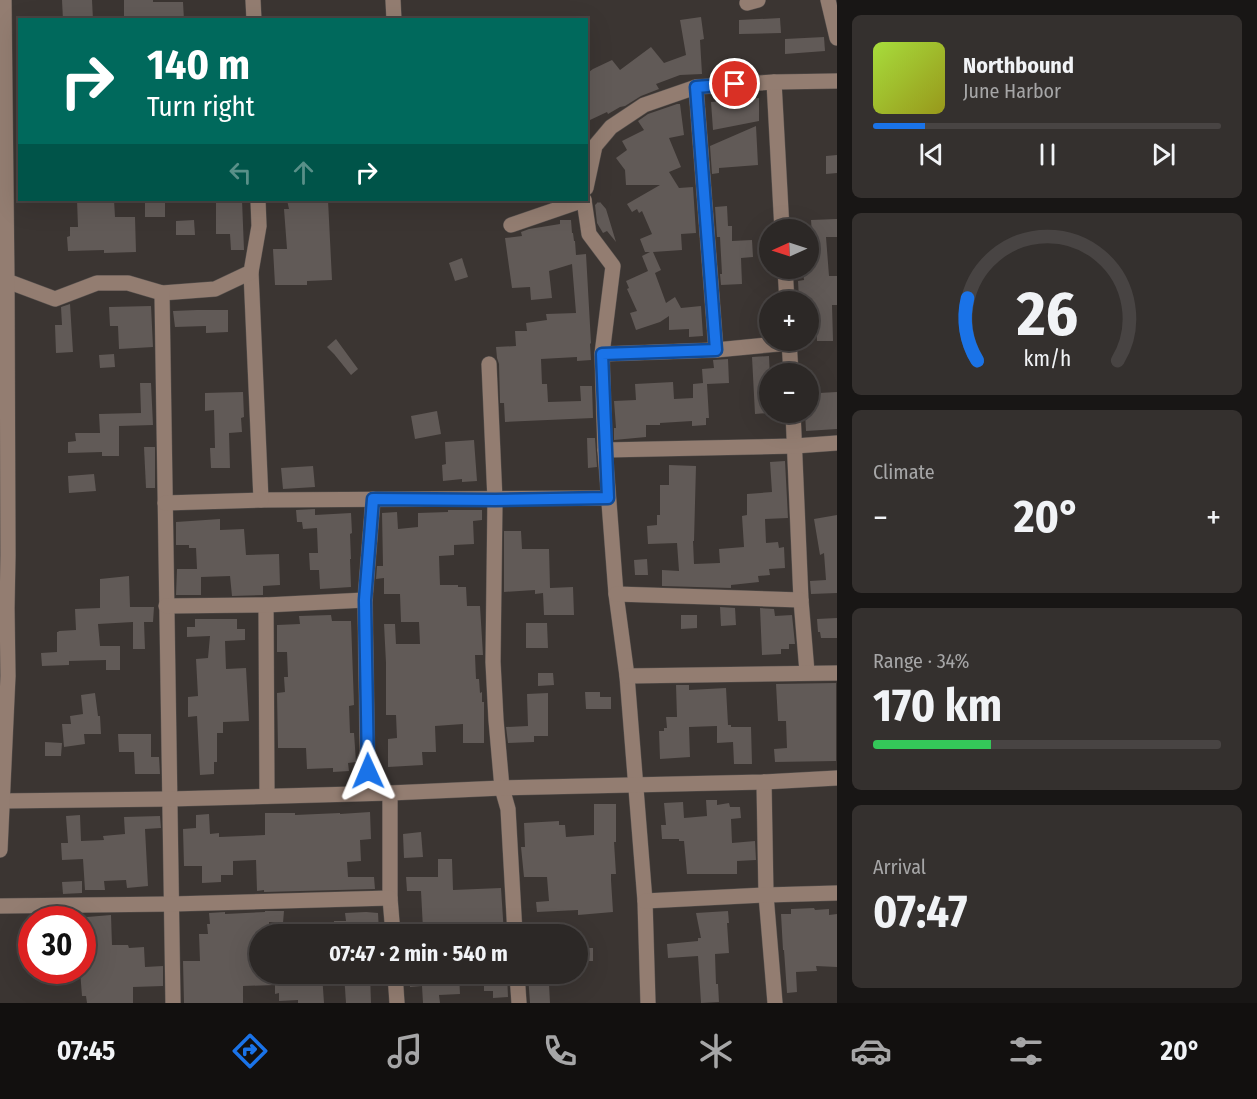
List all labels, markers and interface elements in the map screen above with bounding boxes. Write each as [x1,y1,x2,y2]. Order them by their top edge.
text: 140 m [147,40,250,90]
icon: right [48,42,126,120]
text: Northbound [963,52,1074,79]
pin [709,58,760,109]
icon: arrive [718,67,751,100]
text: June Harbor [963,79,1061,103]
text: Turn right [147,91,255,123]
icon: previous [915,138,948,171]
icon: pause [1031,138,1064,171]
icon: next [1147,138,1180,171]
icon: left [224,156,257,189]
icon: ahead [287,156,320,189]
icon: right [350,156,383,189]
north arrow [759,219,819,279]
map controls [759,219,819,423]
text: 26 [1015,277,1078,352]
button: + [759,291,819,351]
text: km/h [1023,346,1071,372]
button: − [759,363,819,423]
text: Climate [873,460,935,484]
text: 20° [1014,490,1080,544]
text: − [873,498,888,538]
text: + [1206,498,1221,538]
text: Range · 34% [873,649,969,673]
text: 170 km [873,679,1002,733]
position arrow [336,739,400,803]
text: Arrival [873,855,926,879]
text: 07:47 [873,885,967,939]
speed limit sign: 30 [18,906,96,984]
text: 07:47 · 2 min · 540 m [329,940,508,967]
icon: directions [229,1030,271,1072]
icon: music [384,1030,426,1072]
icon: phone [539,1030,581,1072]
icon: climate [695,1030,737,1072]
icon: car [850,1030,892,1072]
icon: filters [1005,1030,1047,1072]
text: 07:45 [57,1035,115,1067]
text: 20° [1160,1035,1200,1067]

